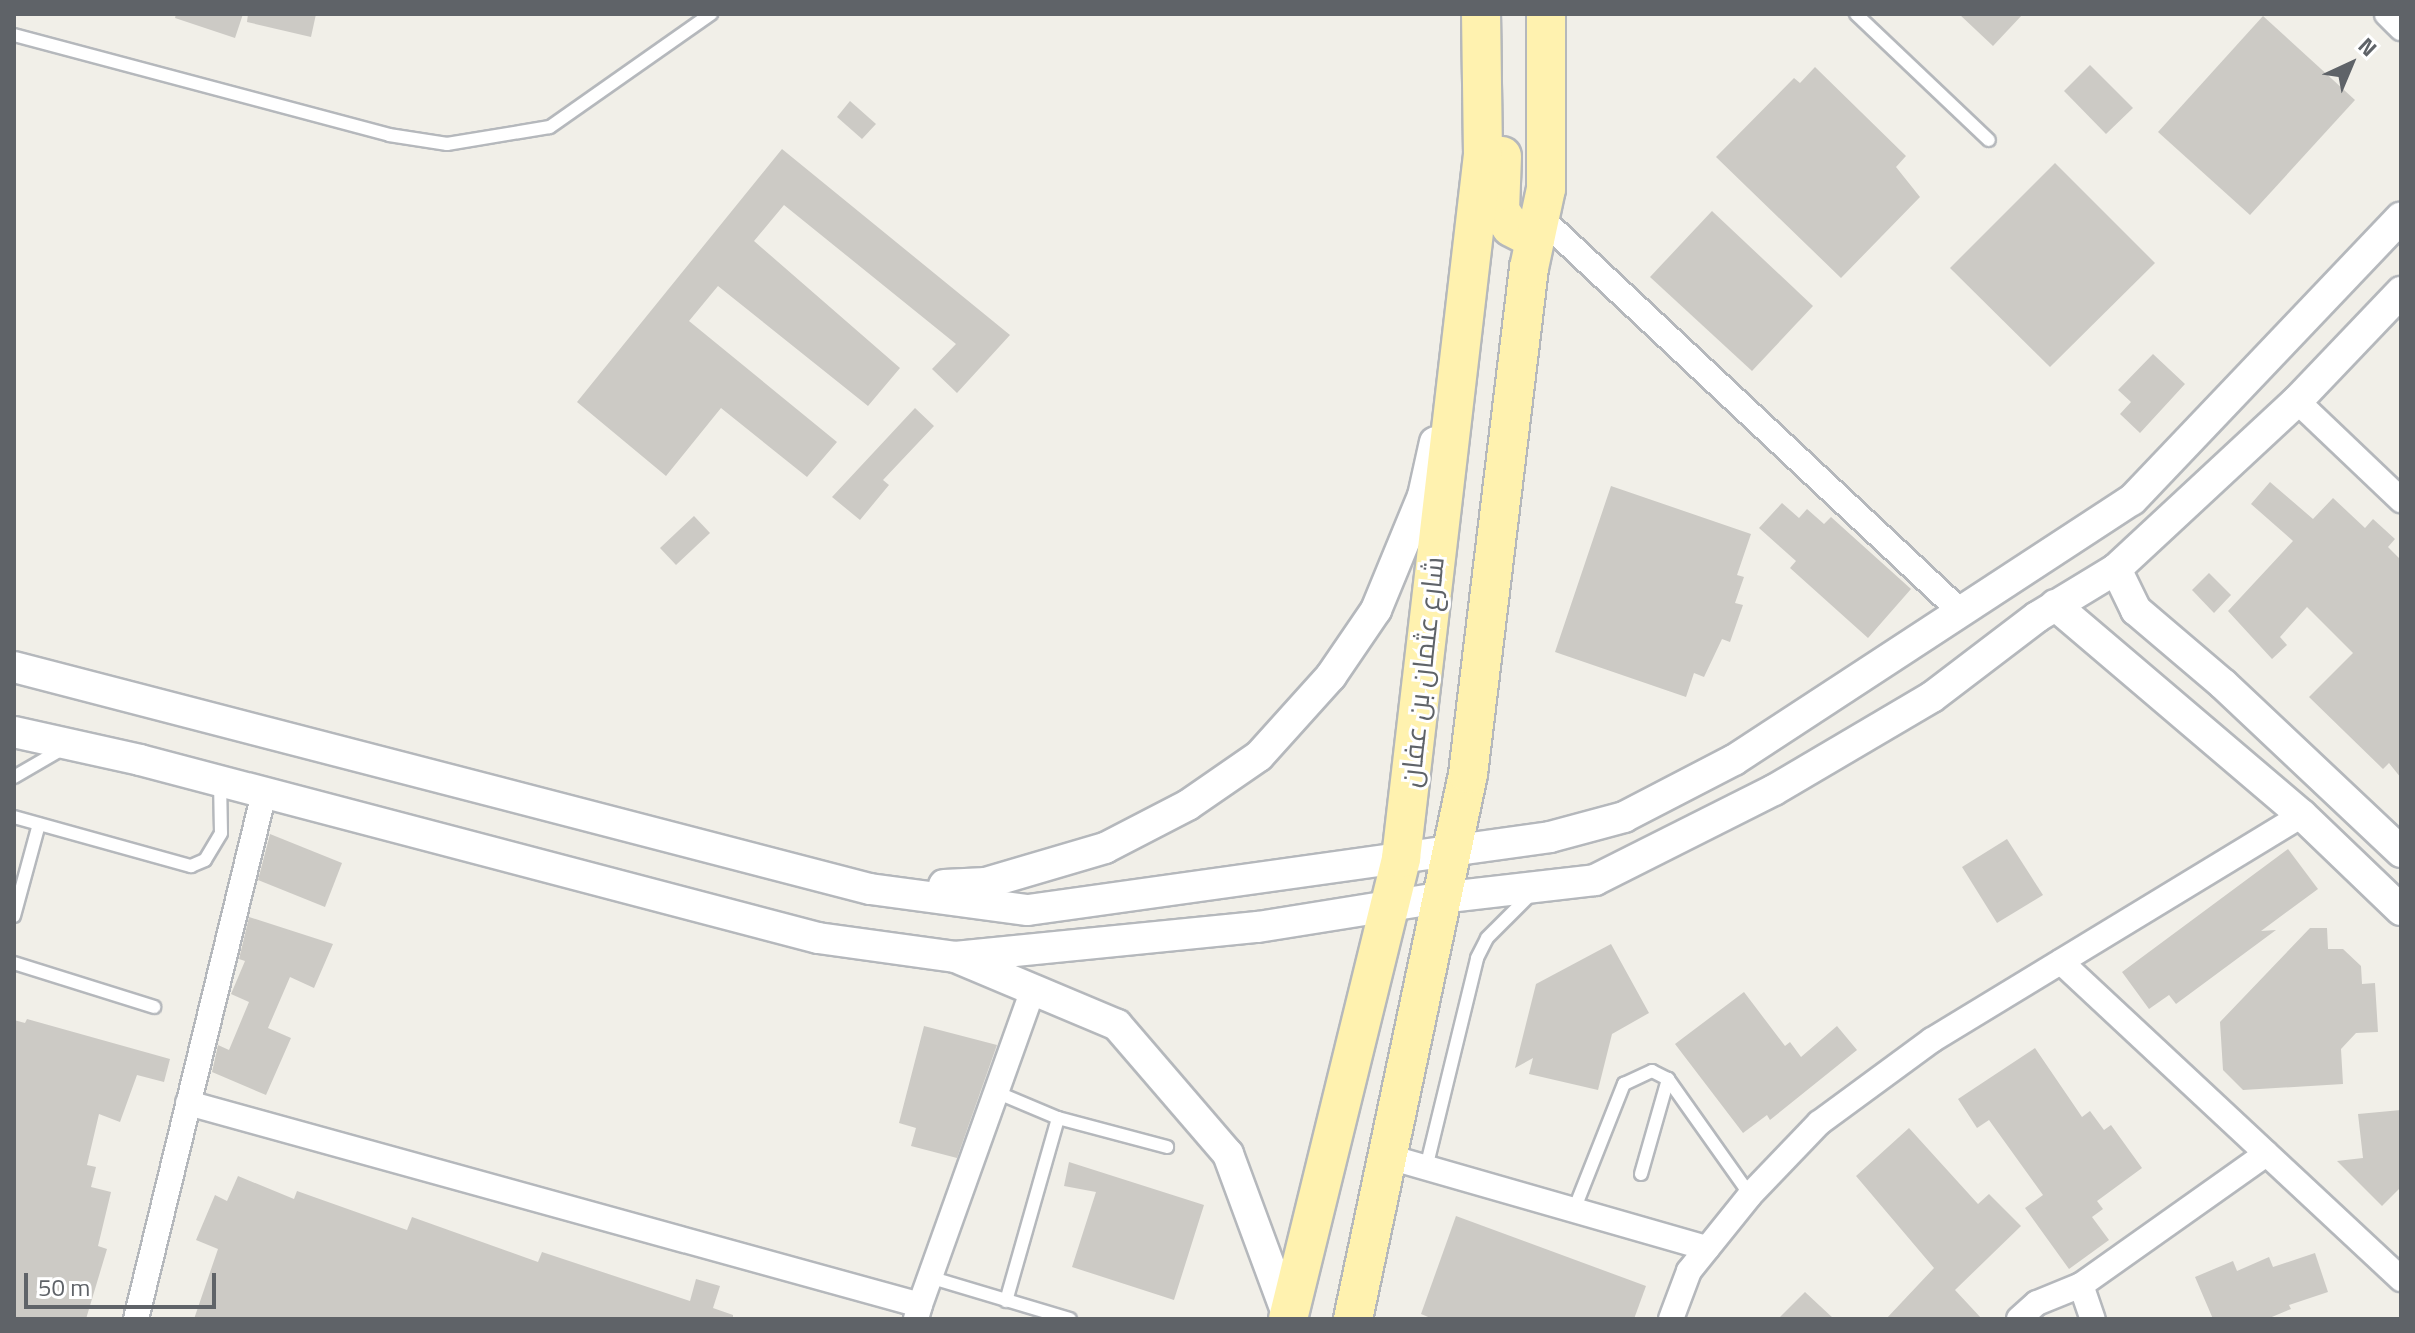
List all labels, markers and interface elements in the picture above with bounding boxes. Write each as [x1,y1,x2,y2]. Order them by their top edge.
north arrow [2311,24,2391,104]
text: N [2350,29,2385,64]
street label: شارع عثمان بن عفان [1393,555,1451,789]
scale bar [28,1257,220,1307]
text: 50 m [38,1269,90,1305]

